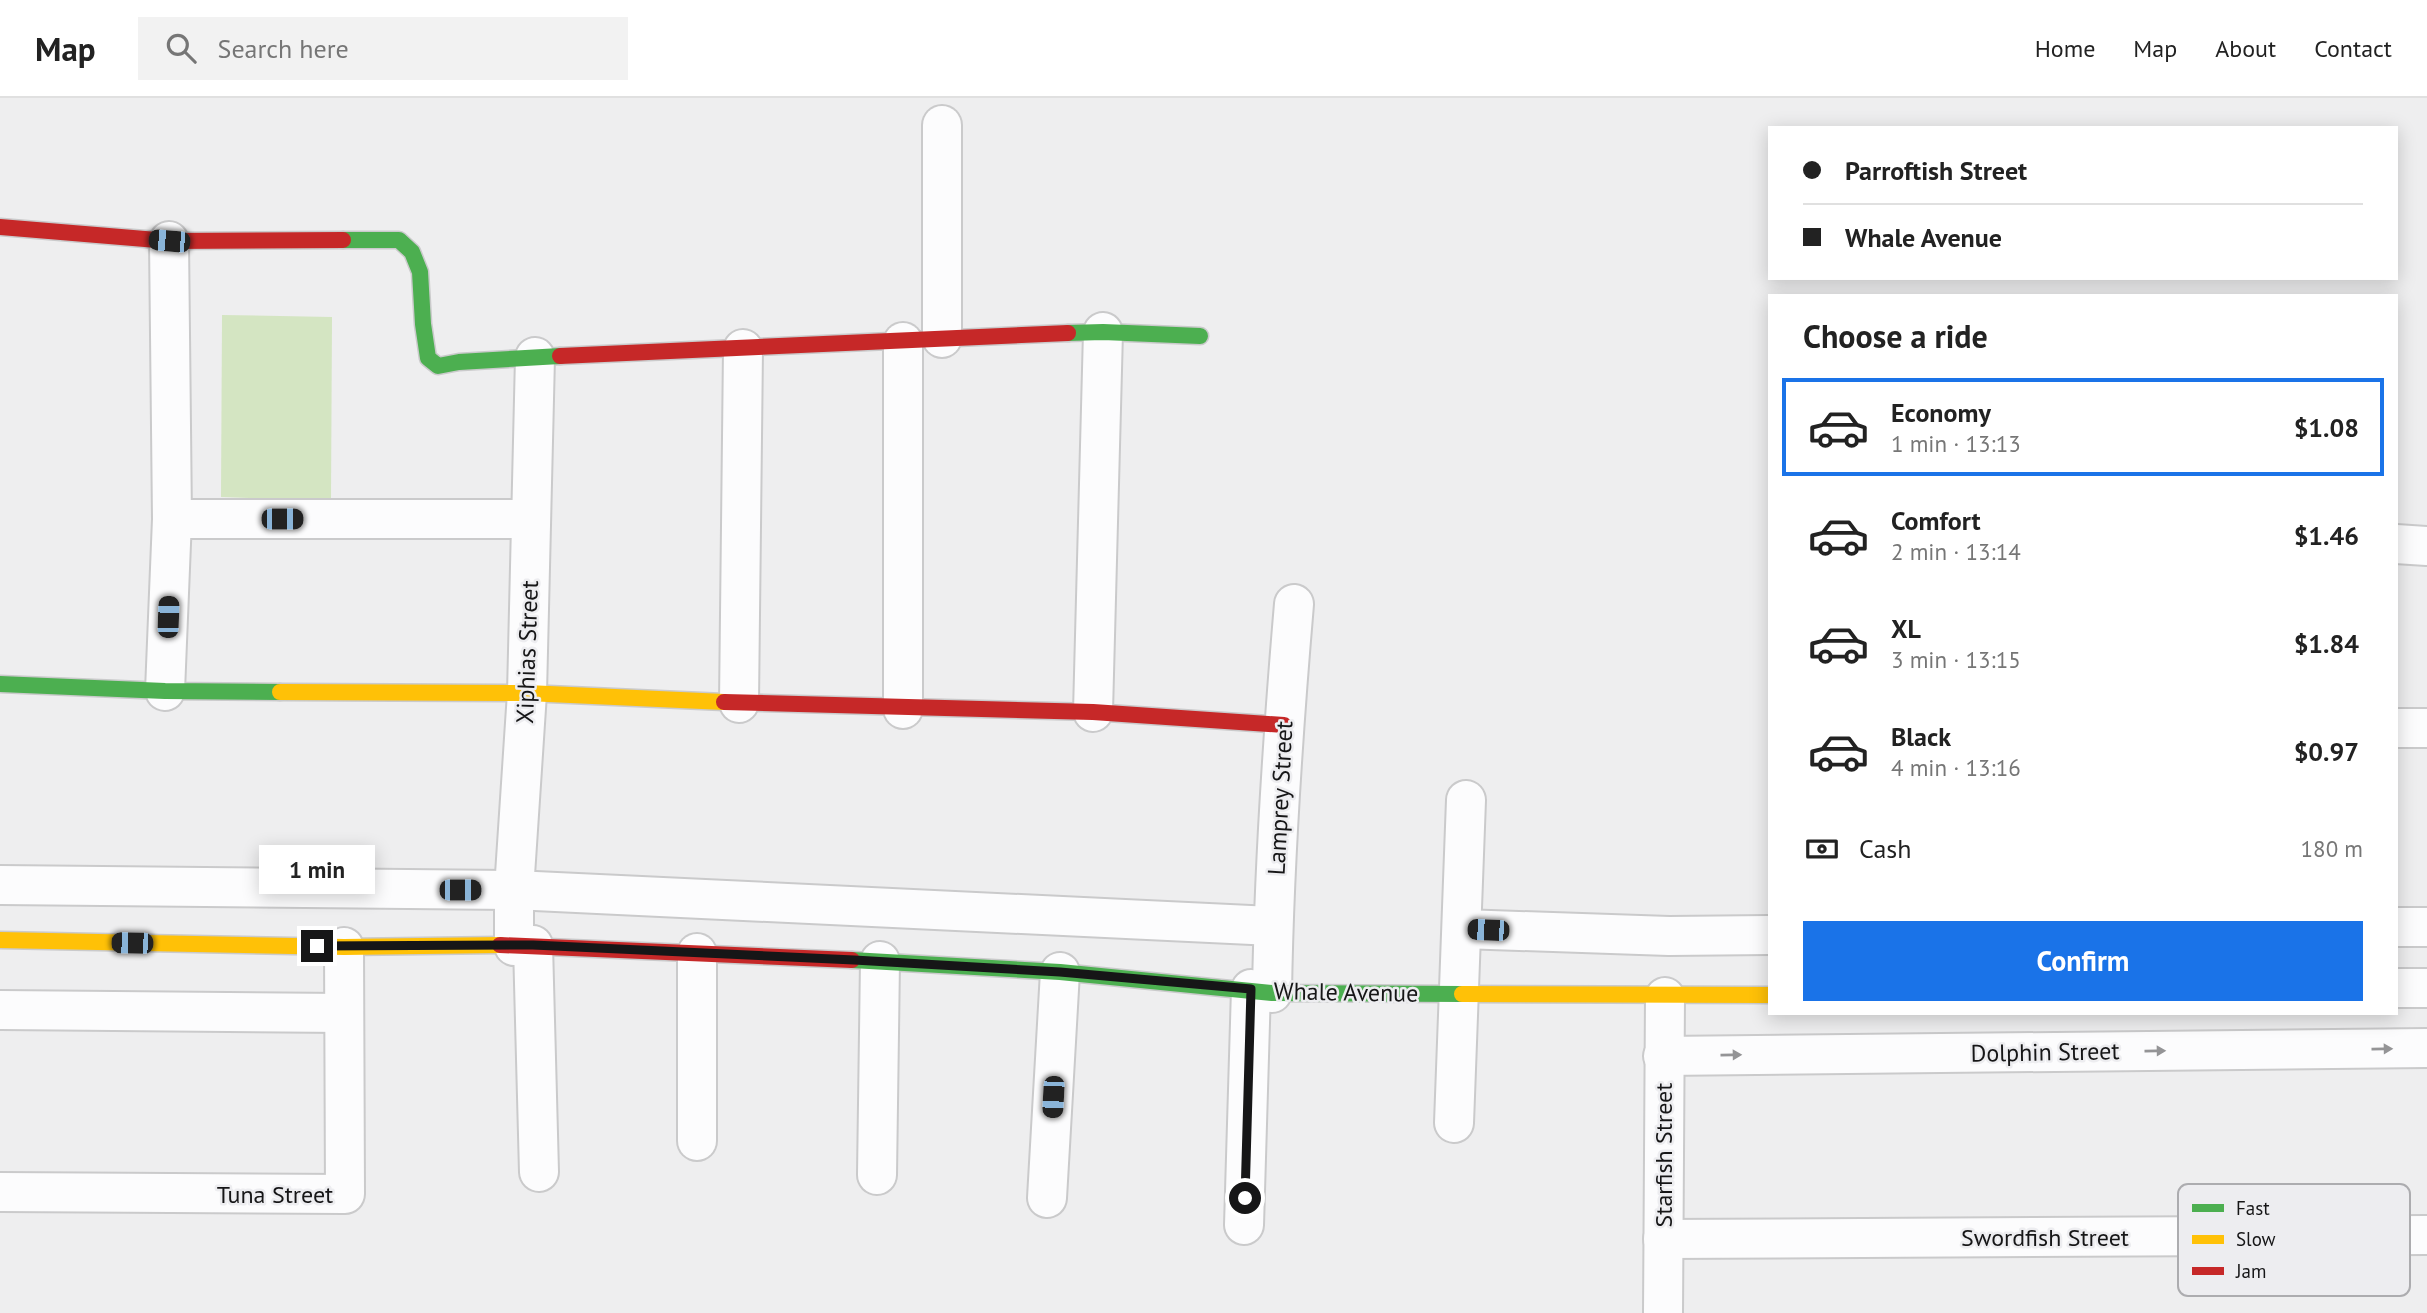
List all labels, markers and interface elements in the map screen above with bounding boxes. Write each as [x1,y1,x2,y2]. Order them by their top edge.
search box [138,17,628,80]
text: Map [35,27,96,70]
icon: search [162,29,200,67]
text: Search here [218,32,349,65]
text: Home [2035,33,2095,64]
text: Map [2133,33,2177,64]
text: About [2215,33,2276,64]
text: Contact [2314,33,2392,64]
text: Parroftish Street [1845,154,2027,187]
text: Whale Avenue [1845,221,2002,254]
car [148,229,191,253]
text: Choose a ride [1803,315,1988,357]
icon: car [1807,396,1870,459]
text: Economy [1891,396,1991,429]
text: $1.08 [2294,411,2359,444]
text: 1 min · 13:13 [1891,429,2021,458]
icon: car [1807,504,1870,567]
text: Comfort [1891,504,1981,537]
car [262,509,304,530]
text: $1.46 [2294,519,2359,552]
text: 2 min · 13:14 [1891,537,2021,566]
street label: Xiphias Street [509,580,545,724]
car [157,596,180,638]
icon: car [1807,612,1870,675]
text: XL [1891,612,1921,645]
text: $1.84 [2294,627,2359,660]
text: 3 min · 13:15 [1891,645,2021,674]
street label: Lamprey Street [1260,720,1300,876]
icon: car [1807,720,1870,783]
text: Black [1891,720,1951,753]
text: $0.97 [2294,735,2359,768]
text: 4 min · 13:16 [1891,753,2021,782]
icon: cash [1803,830,1841,868]
text: Cash [1859,832,1911,865]
text: 180 m [2301,834,2363,863]
callout: 1 min [259,844,375,894]
text: 1 min [289,855,345,884]
car [440,880,482,901]
car [1467,919,1510,941]
button: Confirm [1803,921,2363,1001]
route end [301,930,333,962]
car [111,932,154,954]
street label: Whale Avenue [1273,975,1419,1009]
street label: Dolphin Street [1970,1035,2120,1069]
one-way arrow [2372,1043,2394,1055]
one-way arrow [2144,1045,2166,1057]
one-way arrow [1721,1049,1743,1061]
car [1042,1075,1065,1119]
street label: Starfish Street [1648,1083,1679,1227]
street label: Tuna Street [217,1179,333,1210]
route start [1229,1182,1261,1214]
legend [2178,1184,2410,1296]
text: Fast [2236,1196,2270,1220]
street label: Swordfish Street [1961,1222,2129,1253]
text: Slow [2236,1227,2276,1251]
text: Jam [2235,1259,2266,1283]

